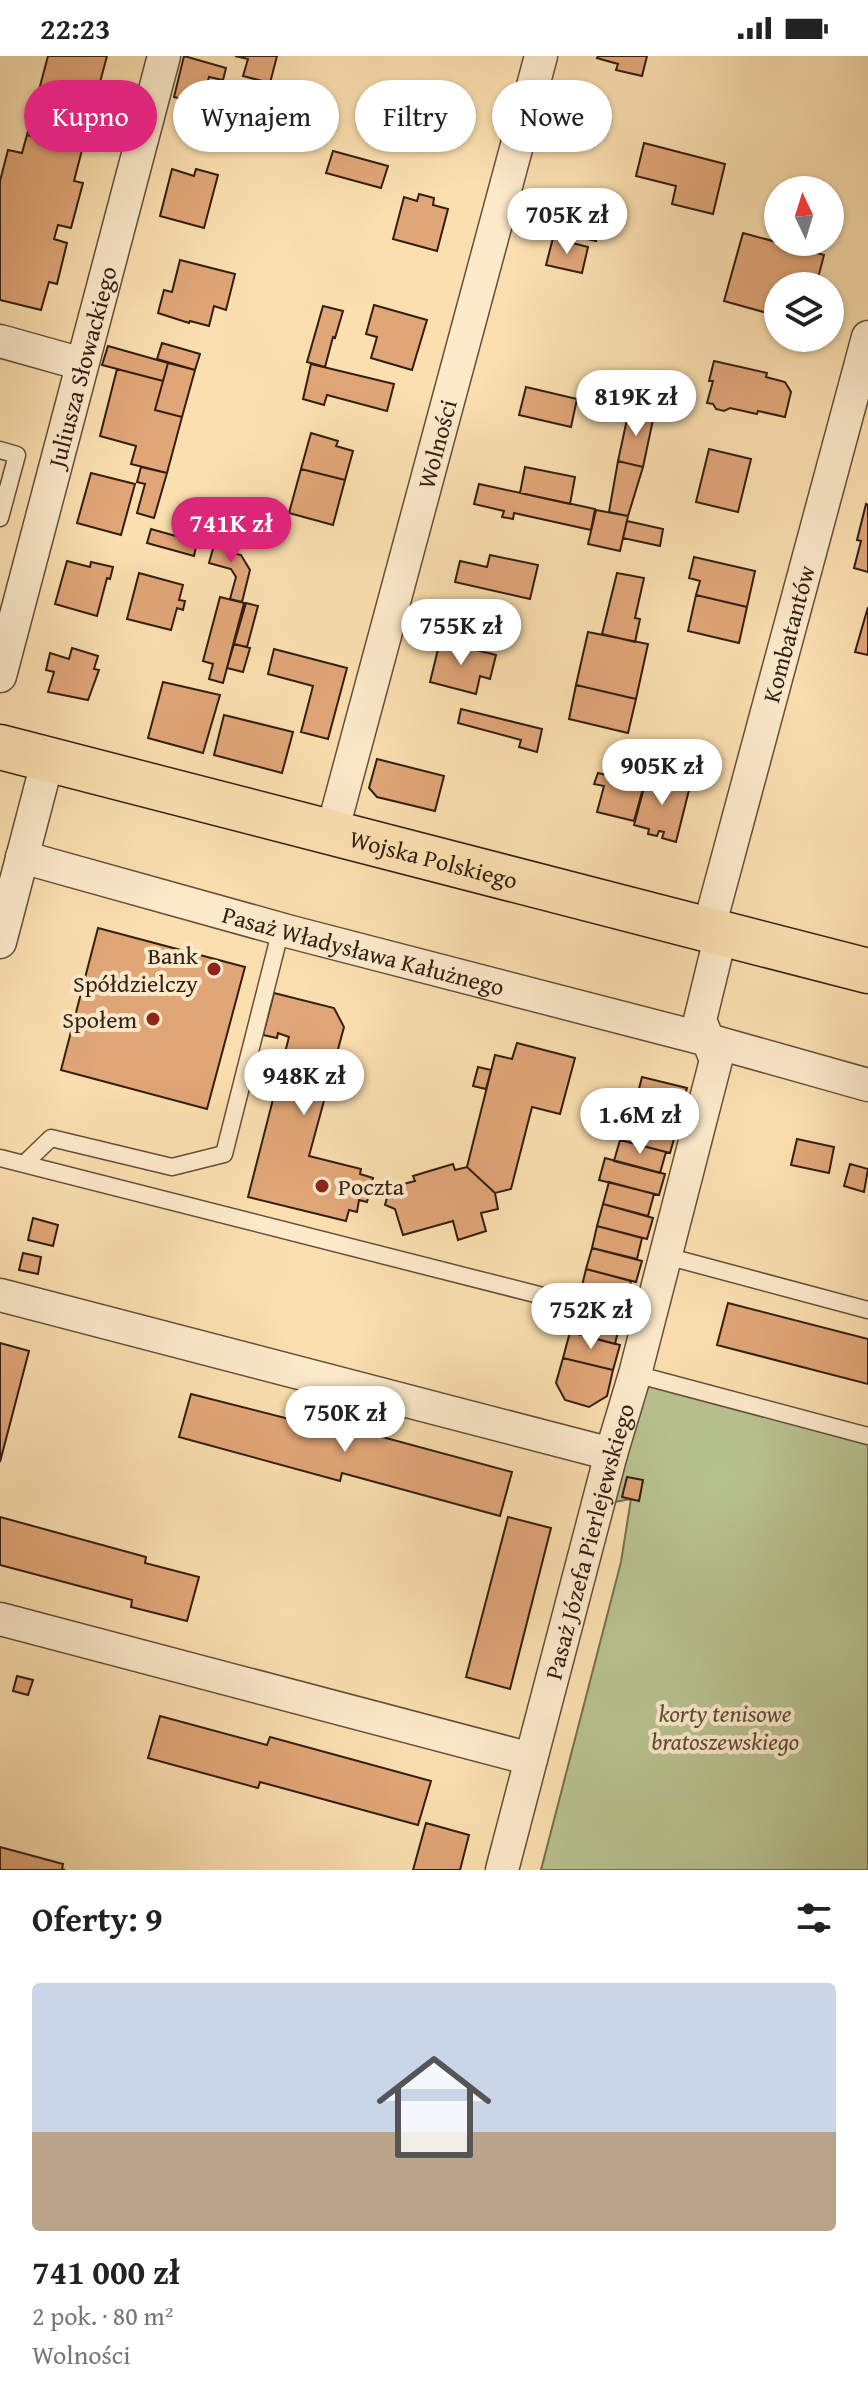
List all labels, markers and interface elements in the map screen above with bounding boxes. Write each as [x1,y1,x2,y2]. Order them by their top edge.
text: 22:23 [40,6,111,50]
chip: Kupno [24,80,157,152]
chip: Wynajem [173,80,339,152]
chip: Filtry [355,80,476,152]
chip: Nowe [492,80,612,152]
north arrow [764,176,844,256]
map controls [764,176,844,352]
pin: 705K zł [493,188,641,256]
text: 705K zł [525,194,609,233]
street label: Juliusza Słowackiego [38,262,125,474]
button: layers [764,272,844,352]
pin: 819K zł [562,370,710,438]
text: 819K zł [594,376,678,415]
street label: Wolności [408,395,465,492]
pin: 741K zł [157,497,305,565]
text: 741K zł [189,503,273,542]
street label: Kombatantów [753,561,823,706]
pin: 755K zł [387,599,535,667]
text: 755K zł [419,605,503,644]
pin: 905K zł [588,739,736,807]
text: 905K zł [620,745,704,784]
street label: Wojska Polskiego [346,820,522,897]
street label: Pasaż Władysława Kałużnego [218,896,508,1004]
place label: Bank Spółdzielczy [73,938,199,1001]
marker: Bank Spółdzielczy [205,960,223,978]
place label: Społem [62,1002,137,1037]
marker: Społem [144,1010,162,1028]
pin: 948K zł [230,1049,378,1117]
text: 948K zł [262,1055,346,1094]
pin: 1.6M zł [566,1088,714,1156]
text: 1.6M zł [598,1094,682,1133]
place label: Poczta [338,1169,405,1204]
marker: Poczta [313,1177,331,1195]
pin: 752K zł [517,1283,665,1351]
text: 752K zł [549,1289,633,1328]
pin: 750K zł [271,1386,419,1454]
text: 750K zł [303,1392,387,1431]
street label: Pasaż Józefa Pierlejewskiego [535,1399,643,1683]
park label: korty tenisowe bratoszewskiego [651,1696,799,1759]
text: Oferty: 9 [32,1894,163,1943]
icon: filters [792,1896,836,1940]
icon: home [362,2035,506,2179]
text: 741 000 zł [32,2247,180,2296]
text: 2 pok. · 80 m² [32,2296,174,2335]
text: Wolności [32,2335,131,2374]

